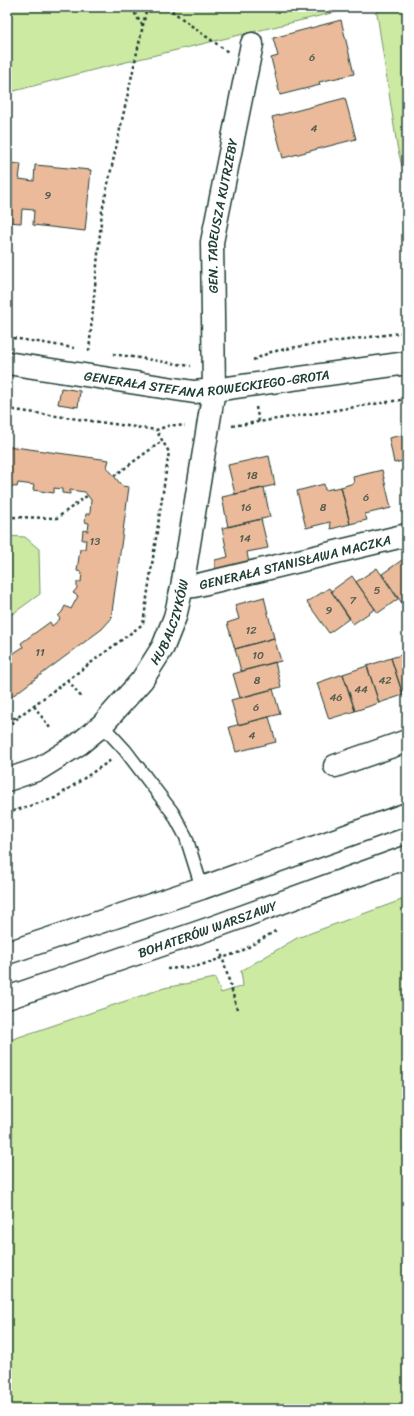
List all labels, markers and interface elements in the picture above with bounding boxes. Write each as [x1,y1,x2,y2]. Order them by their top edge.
house number: 6 [309,48,315,67]
house number: 4 [311,119,318,138]
street label: GEN. TADEUSZA KUTRZEBY [201,136,245,293]
house number: 9 [45,186,52,205]
text: GENERAŁA STEFANA ROWECKIEGO-GROTA [83,363,331,404]
street label: GENERAŁA STEFANA ROWECKIEGO-GROTA [84,365,330,381]
house number: 18 [246,466,258,485]
house number: 6 [363,488,369,507]
house number: 16 [241,498,251,517]
house number: 8 [320,498,327,517]
street label: GENERAŁA STANISŁAWA MACZKA [197,528,394,596]
house number: 14 [239,529,251,548]
house number: 13 [90,532,100,551]
street label: HUBALCZYKÓW [143,577,195,670]
house number: 5 [374,581,381,600]
house number: 7 [350,591,357,610]
house number: 9 [326,601,333,620]
house number: 12 [245,621,257,640]
house number: 11 [35,643,45,662]
house number: 10 [252,646,264,665]
house number: 8 [254,671,261,690]
house number: 42 [378,671,392,690]
house number: 44 [354,680,368,699]
house number: 46 [329,688,343,707]
house number: 6 [253,698,259,717]
house number: 4 [249,726,256,745]
street label: BOHATERÓW WARSZAWY [135,894,281,964]

